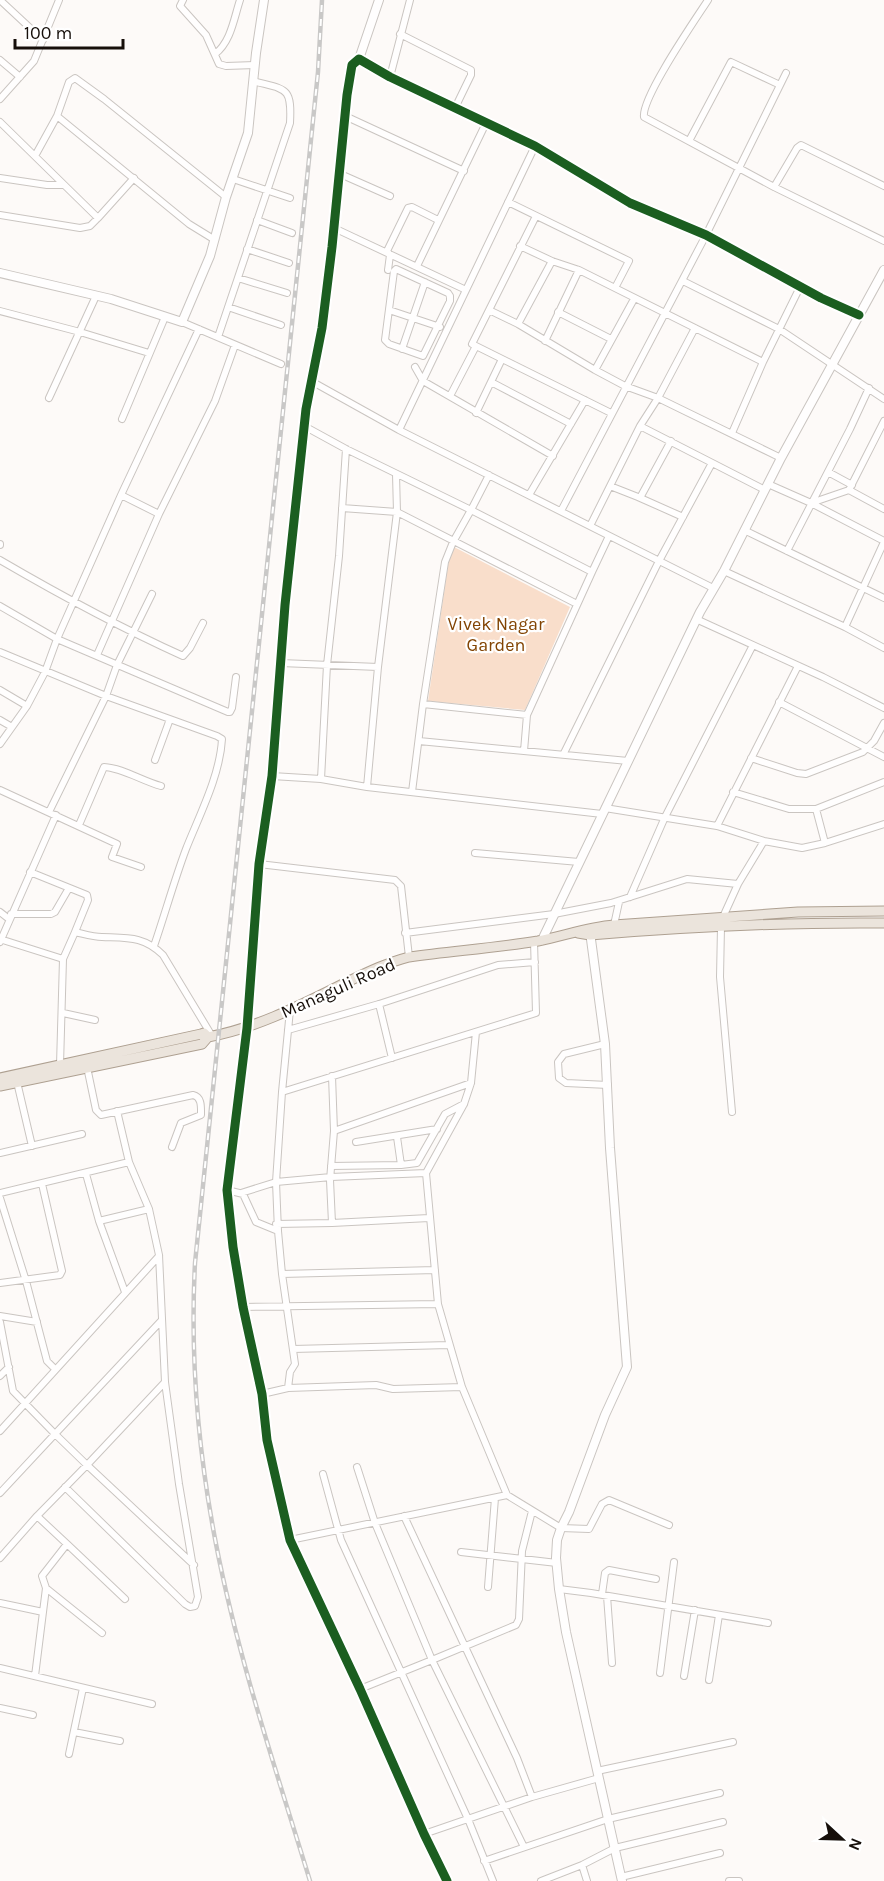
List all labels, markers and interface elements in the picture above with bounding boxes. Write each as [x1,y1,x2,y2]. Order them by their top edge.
scale bar [15,12,123,50]
text: 100 m [24,22,72,44]
park label: Vivek Nagar Garden [448,613,545,656]
street label: Managuli Road [277,953,399,1023]
north arrow [812,1809,872,1869]
text: N [844,1836,866,1853]

